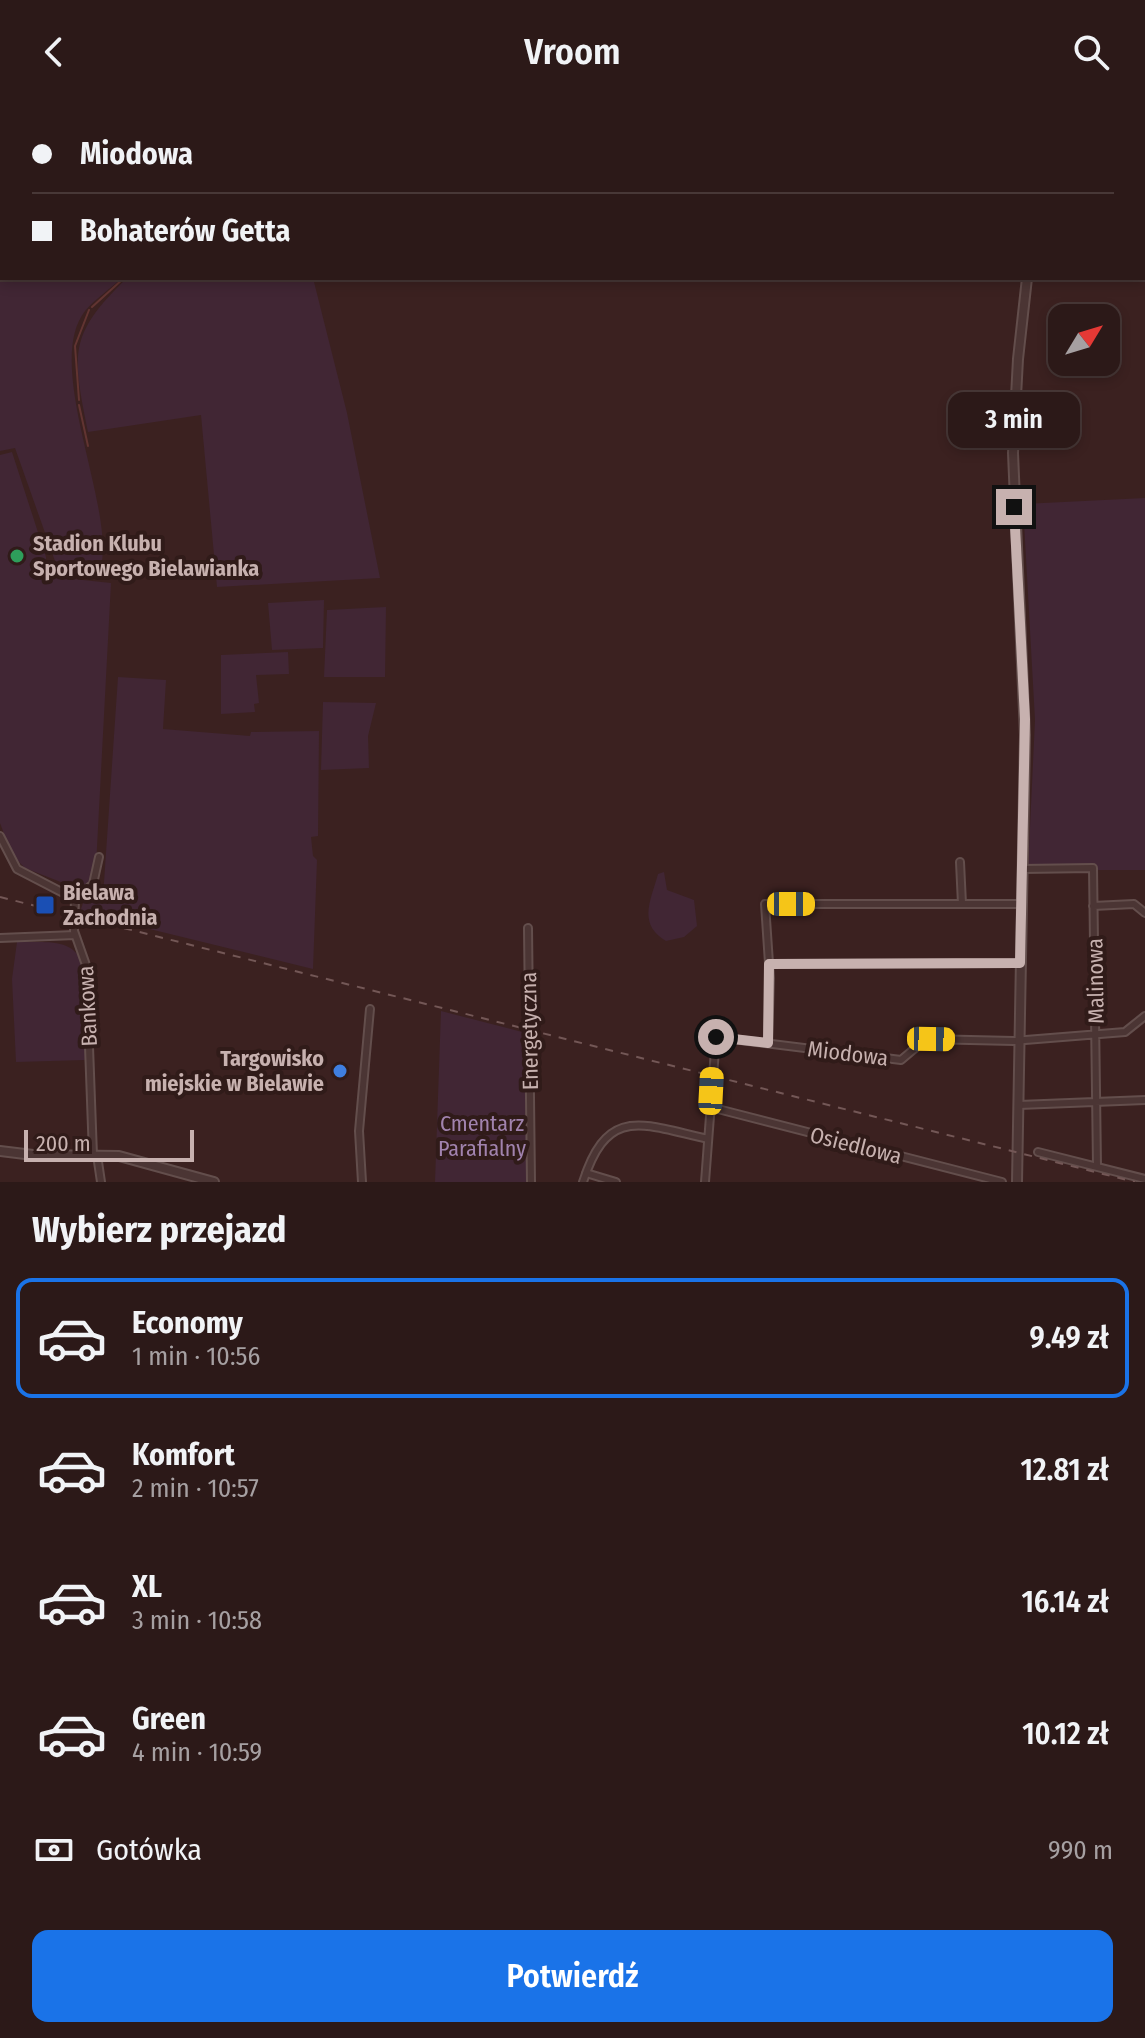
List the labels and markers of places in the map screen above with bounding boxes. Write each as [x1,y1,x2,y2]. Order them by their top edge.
place label: Stadion Klubu Sportowego Bielawianka [33,530,259,582]
marker: Stadion Klubu Sportowego Bielawianka [8,547,26,565]
place label: Bielawa Zachodnia [63,879,158,931]
marker: Bielawa Zachodnia [34,894,56,916]
place label: Targowisko miejskie w Bielawie [145,1045,324,1097]
marker: Targowisko miejskie w Bielawie [331,1062,349,1080]

